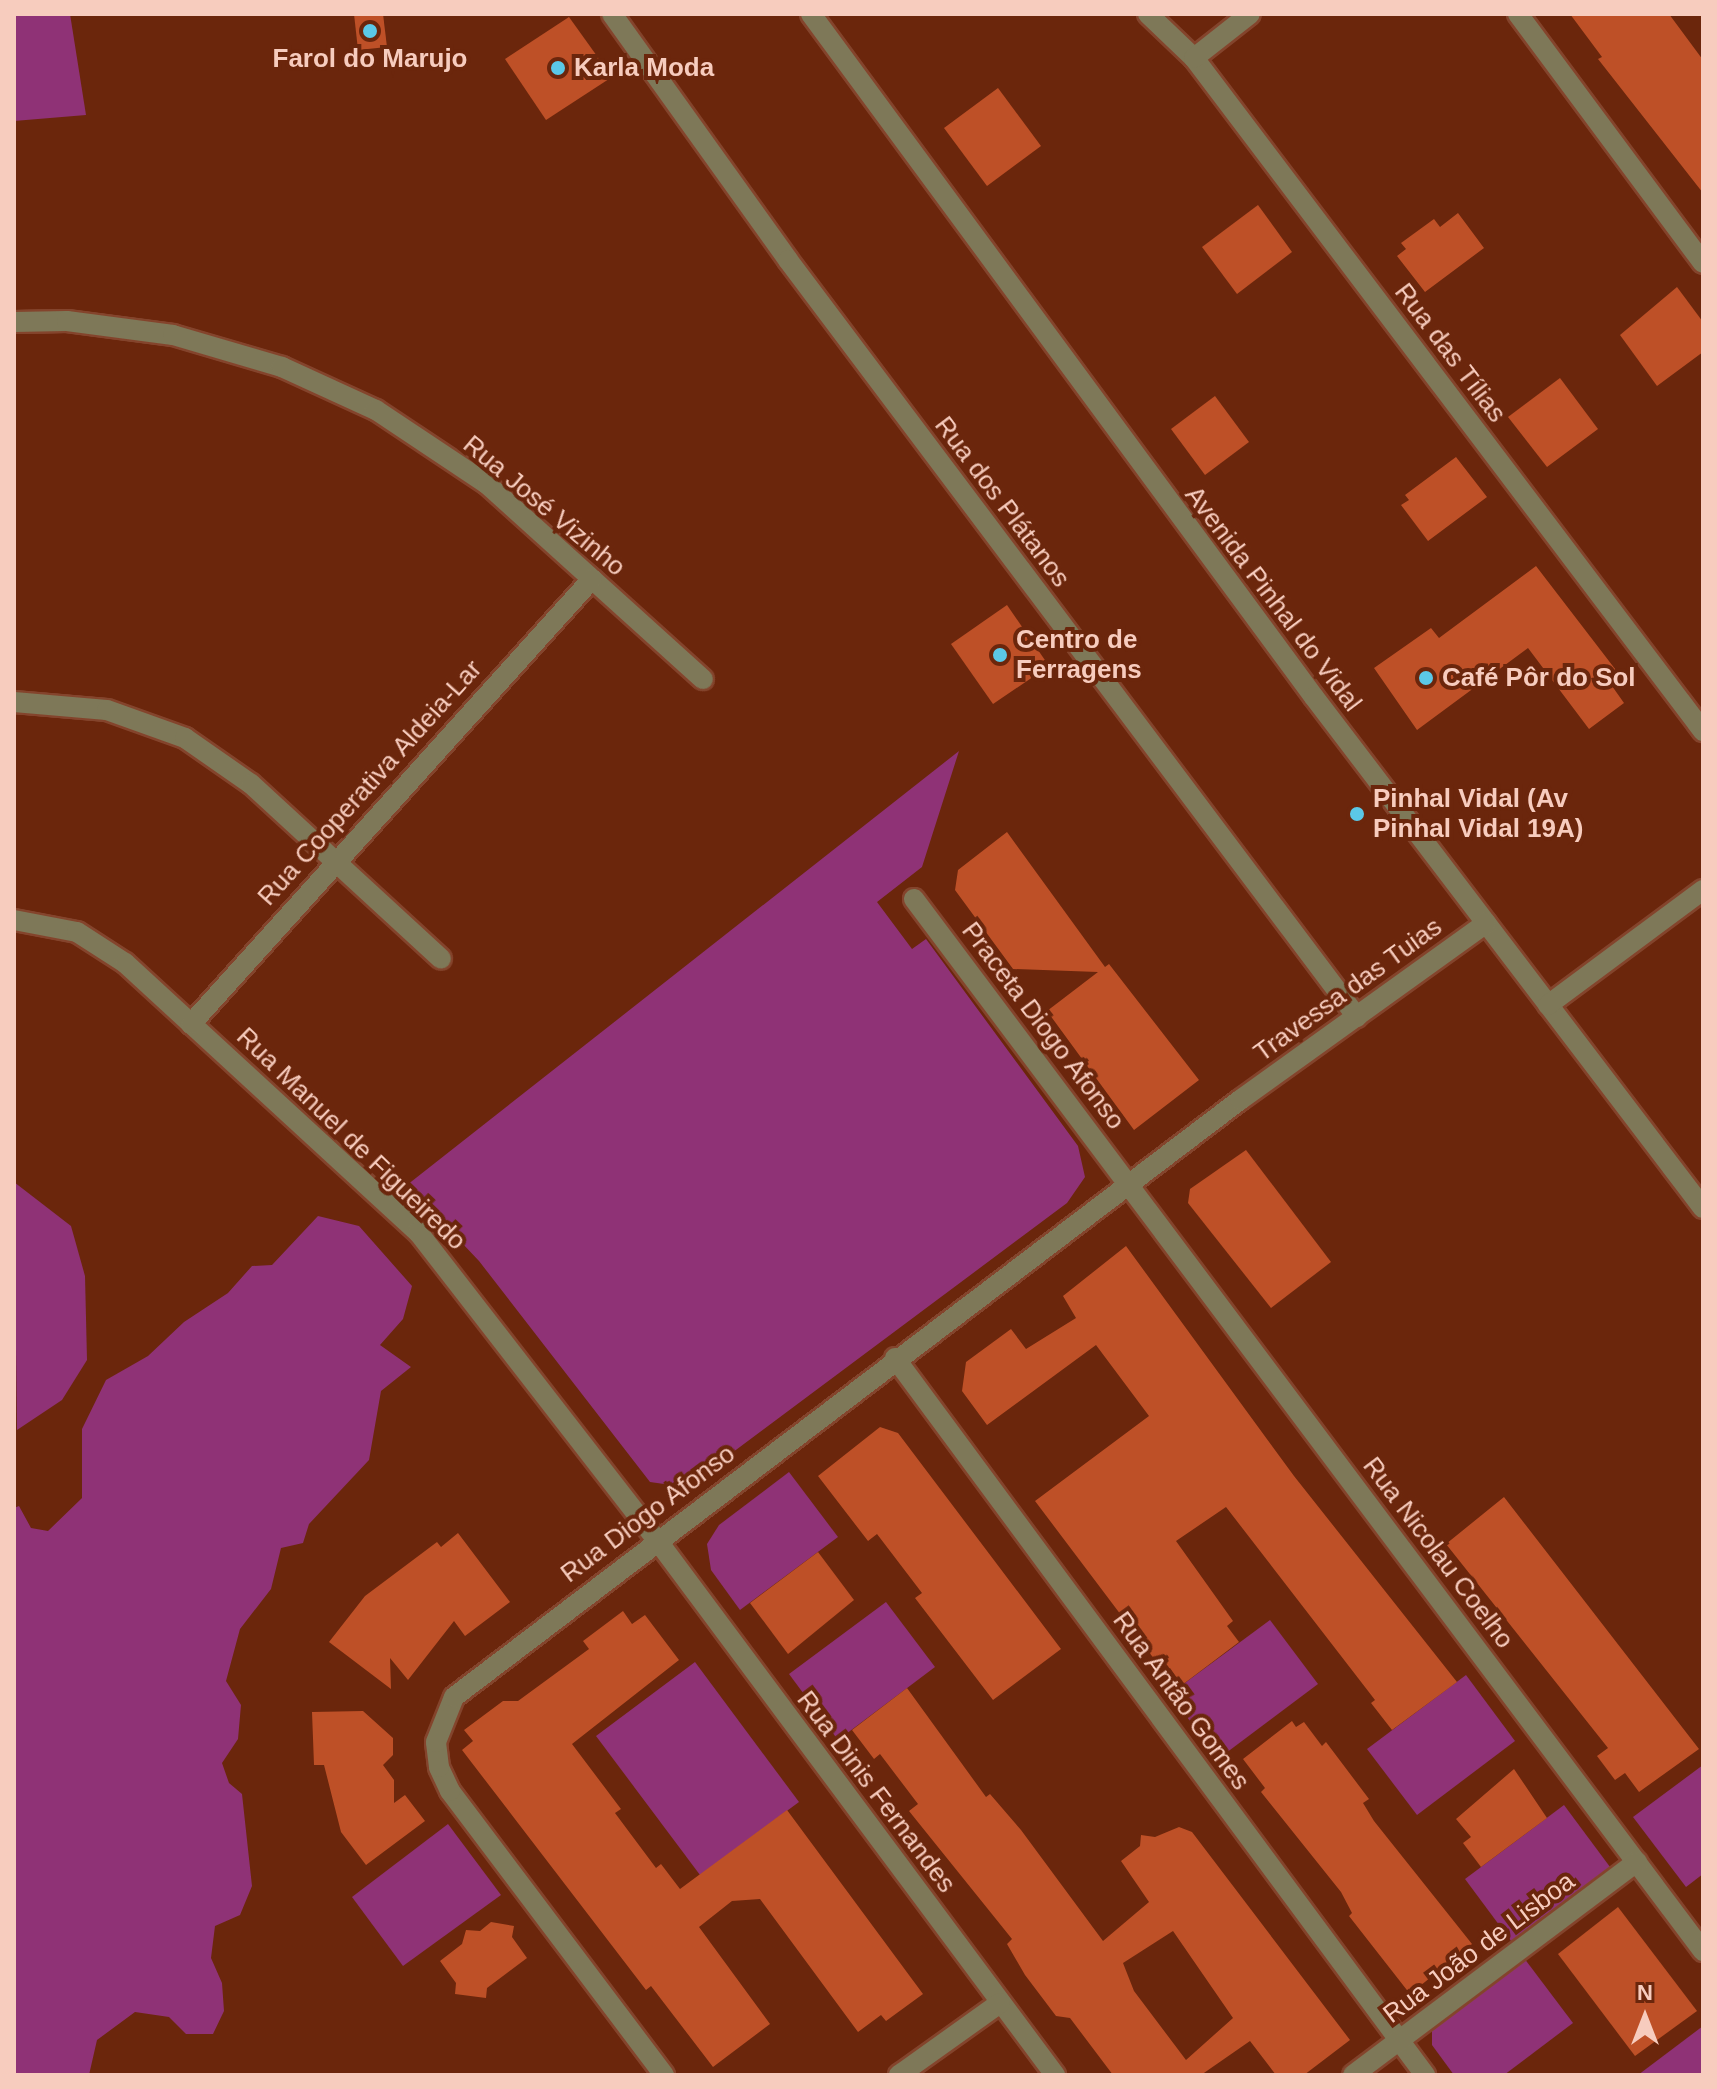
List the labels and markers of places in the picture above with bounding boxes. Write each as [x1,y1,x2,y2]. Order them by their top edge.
marker: Farol do Marujo [361,22,379,40]
place label: Farol do Marujo [272,43,468,75]
place label: Karla Moda [574,52,714,84]
marker: Karla Moda [549,59,567,77]
place label: Centro de Ferragens [1016,624,1142,686]
marker: Centro de Ferragens [991,646,1009,664]
place label: Café Pôr do Sol [1442,662,1636,694]
marker: Café Pôr do Sol [1417,669,1435,687]
place label: Pinhal Vidal (Av Pinhal Vidal 19A) [1373,783,1583,844]
marker: Pinhal Vidal (Av Pinhal Vidal 19A) [1348,805,1366,823]

